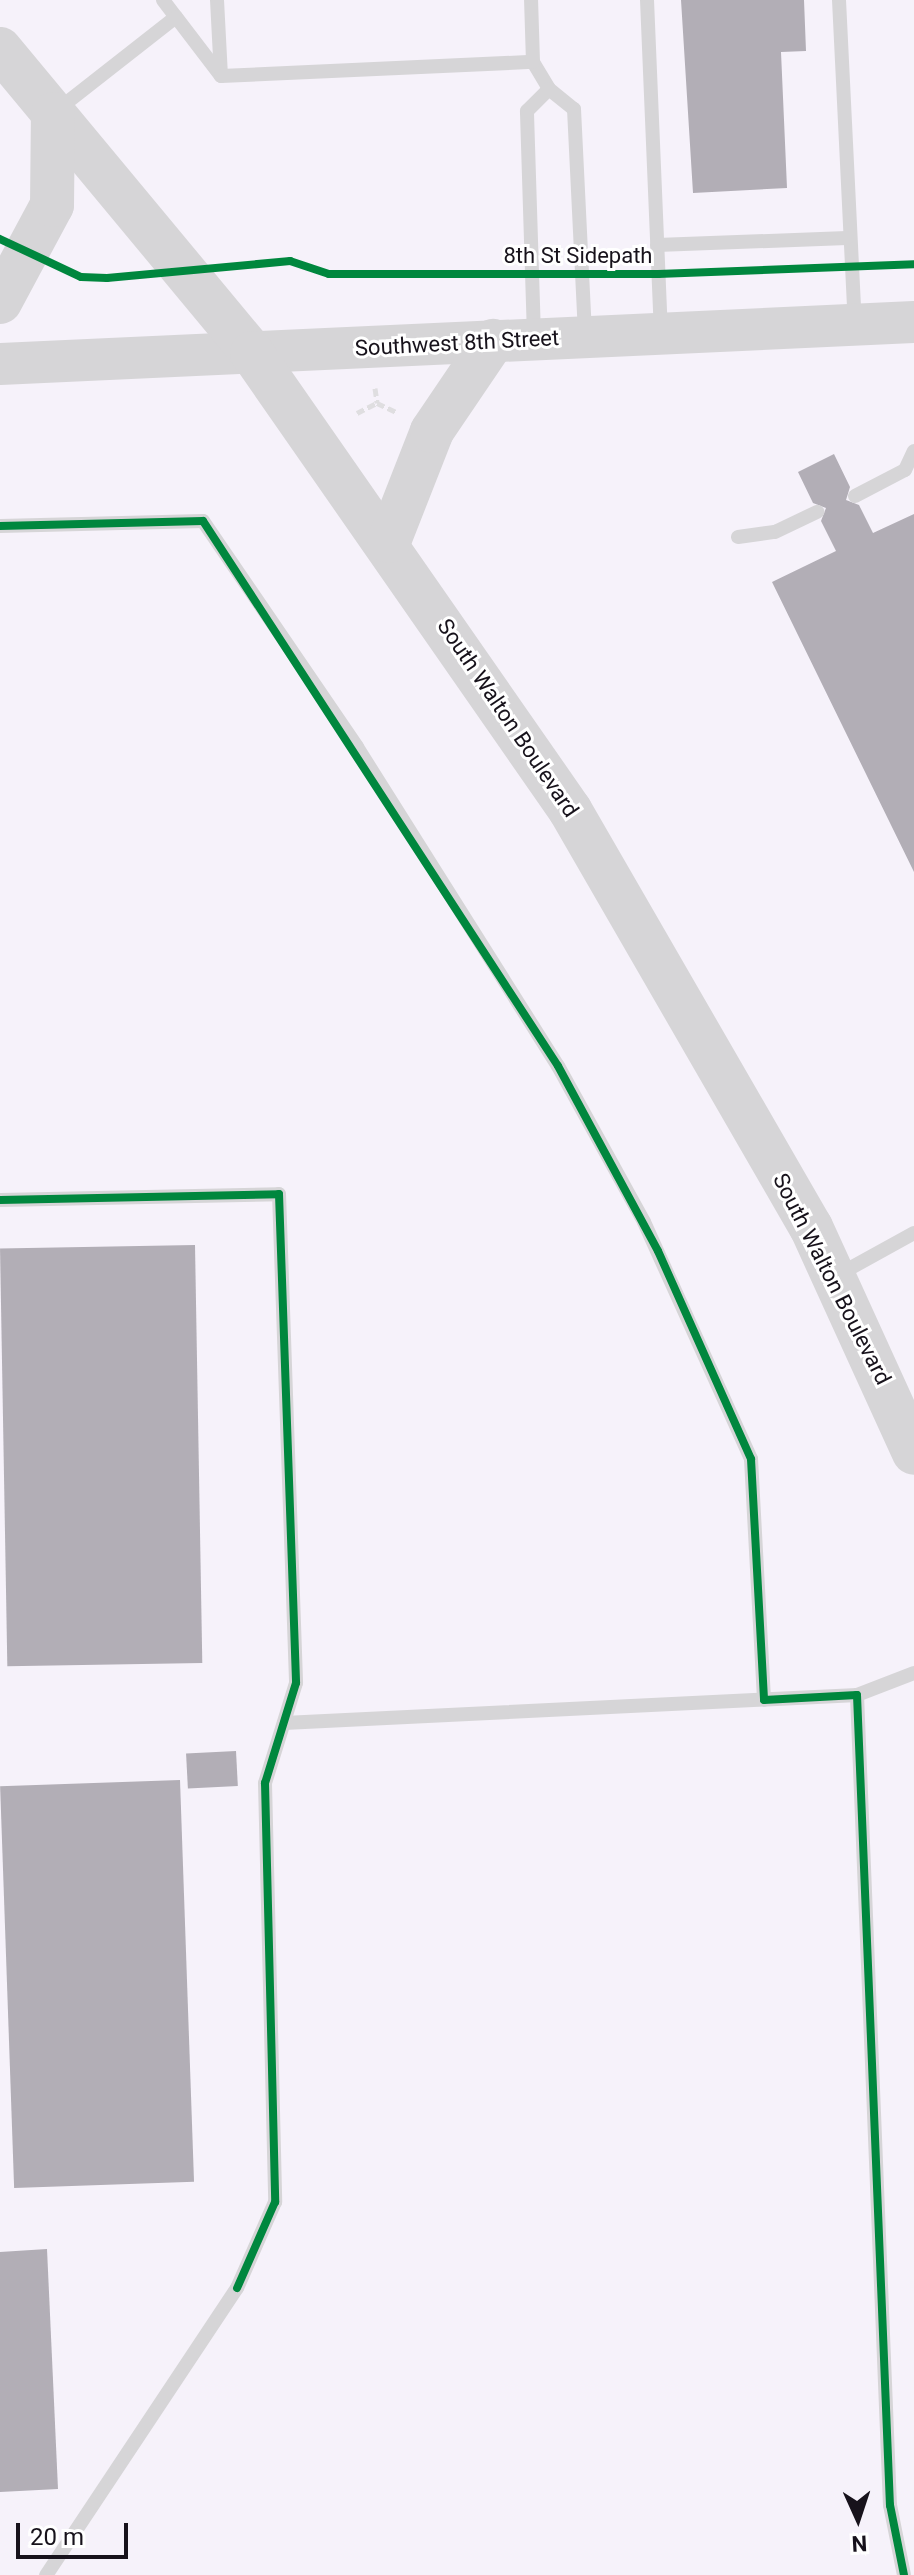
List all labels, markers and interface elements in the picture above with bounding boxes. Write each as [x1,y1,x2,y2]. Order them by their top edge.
street label: 8th St Sidepath [504,243,652,269]
street label: Southwest 8th Street [354,324,560,362]
street label: South Walton Boulevard [432,614,584,822]
street label: South Walton Boulevard [767,1169,897,1389]
north arrow [818,2479,898,2559]
scale bar [20,2507,132,2557]
text: 20 m [30,2523,84,2551]
text: N [851,2531,868,2556]

